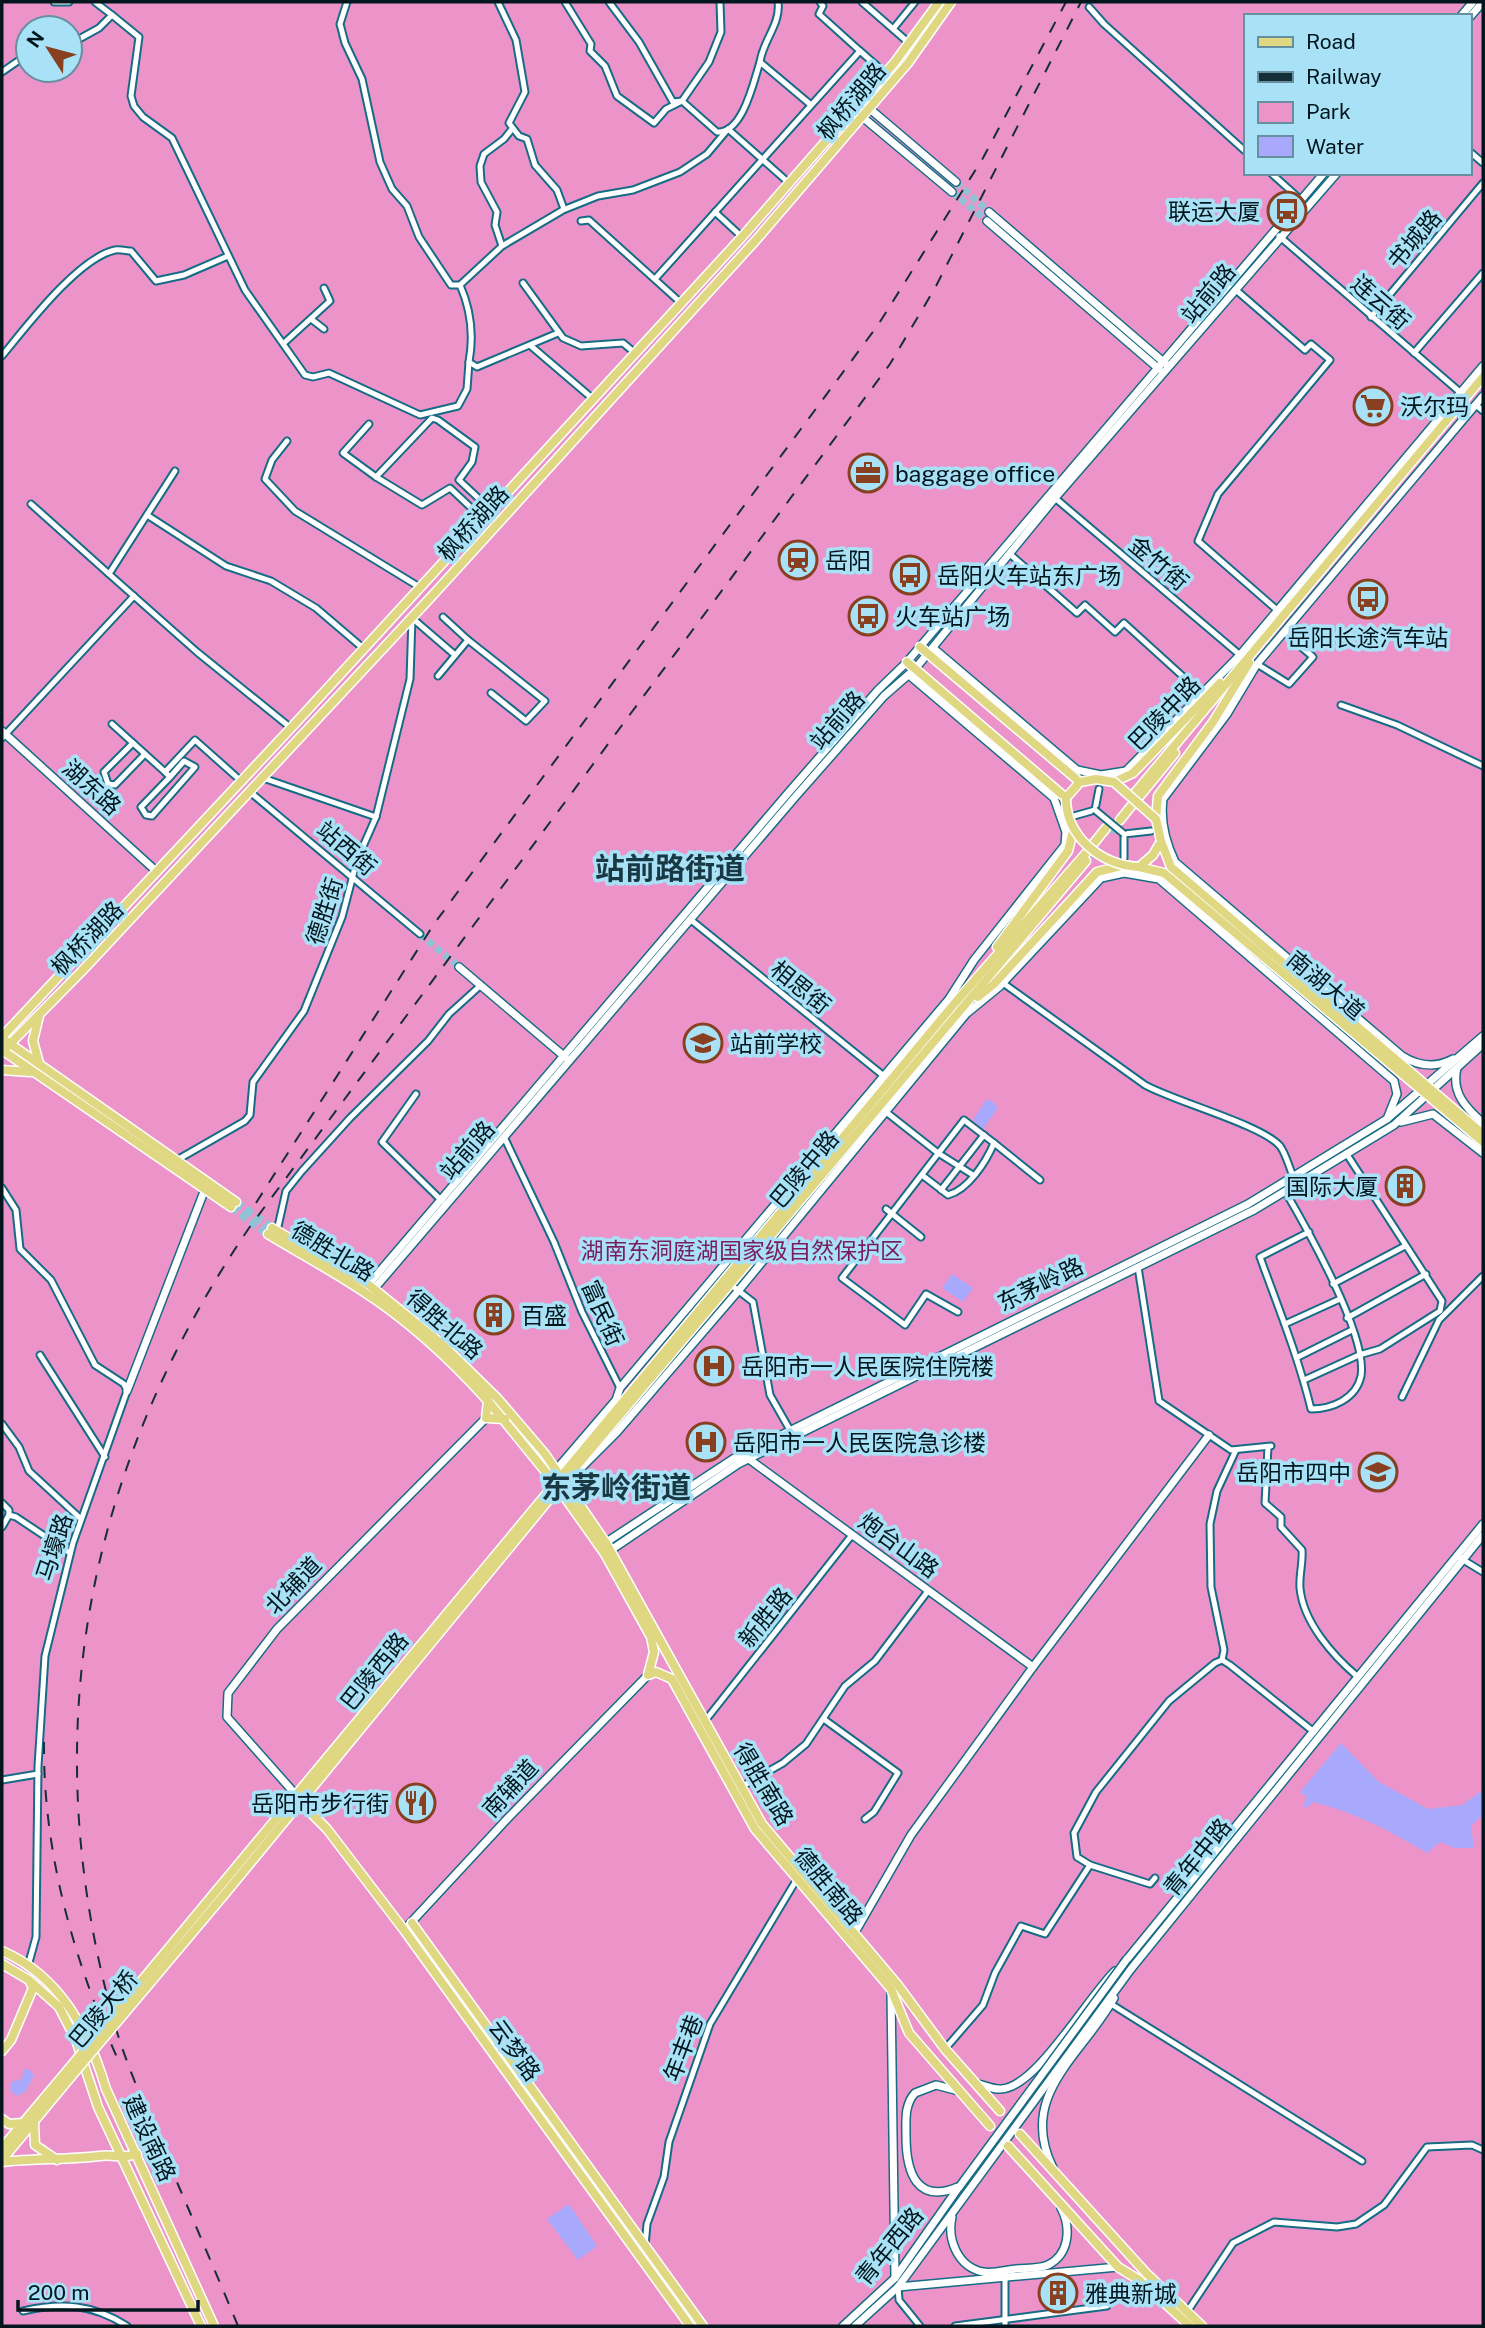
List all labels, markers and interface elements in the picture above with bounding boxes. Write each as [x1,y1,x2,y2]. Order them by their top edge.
north arrow [14,14,84,84]
legend [1244,14,1471,175]
text: N [22,27,49,51]
text: Road [1306,29,1356,54]
street label: 枫桥湖路 [811,57,891,145]
text: Railway [1306,64,1382,89]
text: Park [1306,99,1351,124]
text: Water [1306,134,1364,159]
bus stop icon: 联运大厦 [1266,190,1308,232]
place label: 联运大厦 [1168,198,1260,225]
street label: 书城路 [1381,204,1447,274]
street label: 站前路 [1175,258,1241,328]
street label: 连云街 [1346,269,1416,335]
supermarket icon: 沃尔玛 [1352,385,1394,427]
place label: 沃尔玛 [1400,393,1469,420]
office icon: baggage office [847,452,889,494]
place label: baggage office [895,460,1055,487]
street label: 枫桥湖路 [432,480,514,566]
street label: 金竹街 [1124,530,1194,596]
station icon: 岳阳 [777,539,819,581]
place label: 岳阳 [825,547,871,574]
bus stop icon: 岳阳火车站东广场 [889,554,931,596]
place label: 岳阳火车站东广场 [937,562,1121,589]
bus stop icon: 岳阳长途汽车站 [1347,578,1389,620]
bus stop icon: 火车站广场 [847,595,889,637]
place label: 火车站广场 [895,603,1010,630]
place label: 岳阳长途汽车站 [1288,624,1449,651]
street label: 巴陵中路 [1122,671,1206,755]
street label: 站前路 [804,685,870,755]
street label: 湖东路 [57,754,127,820]
street label: 站西街 [312,815,382,881]
district label: 站前路街道 [595,850,745,886]
street label: 德胜街 [300,874,348,948]
street label: 枫桥湖路 [45,896,129,980]
street label: 南湖大道 [1282,945,1370,1025]
street label: 相思街 [766,955,836,1019]
school or university icon: 站前学校 [682,1022,724,1064]
place label: 站前学校 [730,1030,822,1057]
street label: 站前路 [434,1115,500,1185]
street label: 巴陵中路 [764,1125,844,1213]
building icon: 国际大厦 [1384,1165,1426,1207]
place label: 国际大厦 [1286,1173,1378,1200]
street label: 德胜北路 [287,1216,379,1286]
park label: 湖南东洞庭湖国家级自然保护区 [581,1237,903,1264]
street label: 东茅岭路 [993,1252,1087,1316]
street label: 富民街 [577,1276,629,1350]
street label: 得胜北路 [401,1284,489,1364]
building icon: 百盛 [473,1294,515,1336]
place label: 百盛 [521,1302,567,1329]
hospital icon: 岳阳市一人民医院住院楼 [693,1345,735,1387]
place label: 岳阳市一人民医院住院楼 [741,1353,994,1380]
hospital icon: 岳阳市一人民医院急诊楼 [685,1421,727,1463]
place label: 岳阳市一人民医院急诊楼 [733,1429,986,1456]
school or university icon: 岳阳市四中 [1357,1451,1399,1493]
place label: 岳阳市四中 [1236,1459,1351,1486]
district label: 东茅岭街道 [541,1469,691,1505]
street label: 炮台山路 [854,1507,944,1583]
street label: 马壕路 [30,1510,78,1584]
street label: 北辅道 [259,1551,327,1619]
street label: 新胜路 [733,1582,797,1652]
street label: 巴陵西路 [335,1627,413,1715]
street label: 得胜南路 [729,1738,799,1830]
street label: 南辅道 [477,1754,543,1822]
restaurant icon: 岳阳市步行街 [395,1782,437,1824]
place label: 岳阳市步行街 [251,1790,389,1817]
street label: 青年中路 [1158,1813,1236,1901]
street label: 德胜南路 [789,1842,869,1930]
street label: 巴陵大桥 [63,1965,143,2053]
street label: 年丰巷 [658,2011,708,2085]
street label: 云梦路 [484,2014,546,2086]
street label: 建设南路 [118,2091,182,2185]
street label: 青年西路 [850,2202,928,2290]
scale bar [18,2268,198,2312]
building icon: 雅典新城 [1037,2272,1079,2314]
text: 200 m [28,2280,89,2305]
place label: 雅典新城 [1085,2280,1177,2307]

